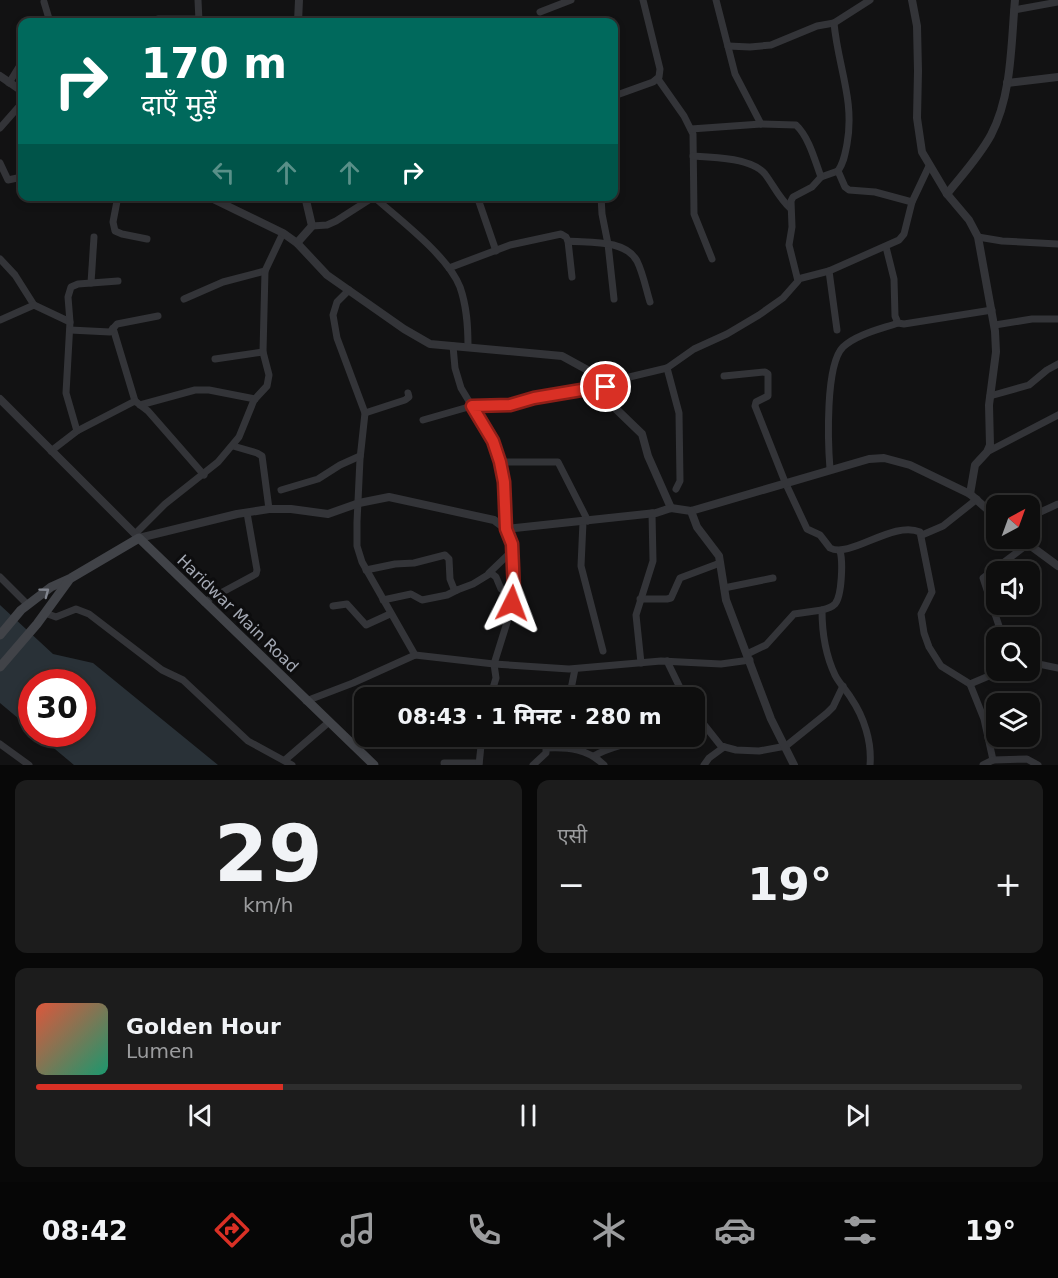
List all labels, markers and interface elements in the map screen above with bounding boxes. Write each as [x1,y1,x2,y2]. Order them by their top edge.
text: 170 m [141,39,287,88]
icon: right [42,42,120,120]
text: दाएँ मुड़ें [141,89,216,120]
icon: left [207,156,240,189]
icon: ahead [270,156,303,189]
icon: ahead [333,156,366,189]
icon: right [396,156,429,189]
pin [580,361,631,412]
icon: arrive [589,370,622,403]
north arrow [986,495,1040,549]
map controls [986,495,1040,747]
street label: Haridwar Main Road [173,551,302,676]
button: sound [986,561,1040,615]
position arrow [480,571,544,635]
one-way arrow [38,588,49,599]
button: search [986,627,1040,681]
speed limit sign: 30 [18,669,96,747]
button: layers [986,693,1040,747]
text: 08:43 · 1 मिनट · 280 m [397,704,662,729]
text: 29 [214,809,323,899]
text: एसी [558,824,587,848]
text: 19° [747,858,832,911]
text: − [558,865,585,904]
text: + [994,865,1022,904]
text: km/h [243,893,293,917]
text: Golden Hour [126,1014,281,1039]
text: Lumen [126,1039,194,1063]
icon: previous [184,1099,217,1132]
icon: pause [512,1099,545,1132]
icon: next [841,1099,874,1132]
icon: directions [211,1209,253,1251]
icon: music [337,1209,379,1251]
icon: phone [463,1209,505,1251]
icon: climate [588,1209,630,1251]
icon: car [714,1209,756,1251]
icon: filters [839,1209,881,1251]
text: 08:42 [42,1215,128,1246]
text: 19° [965,1215,1016,1246]

